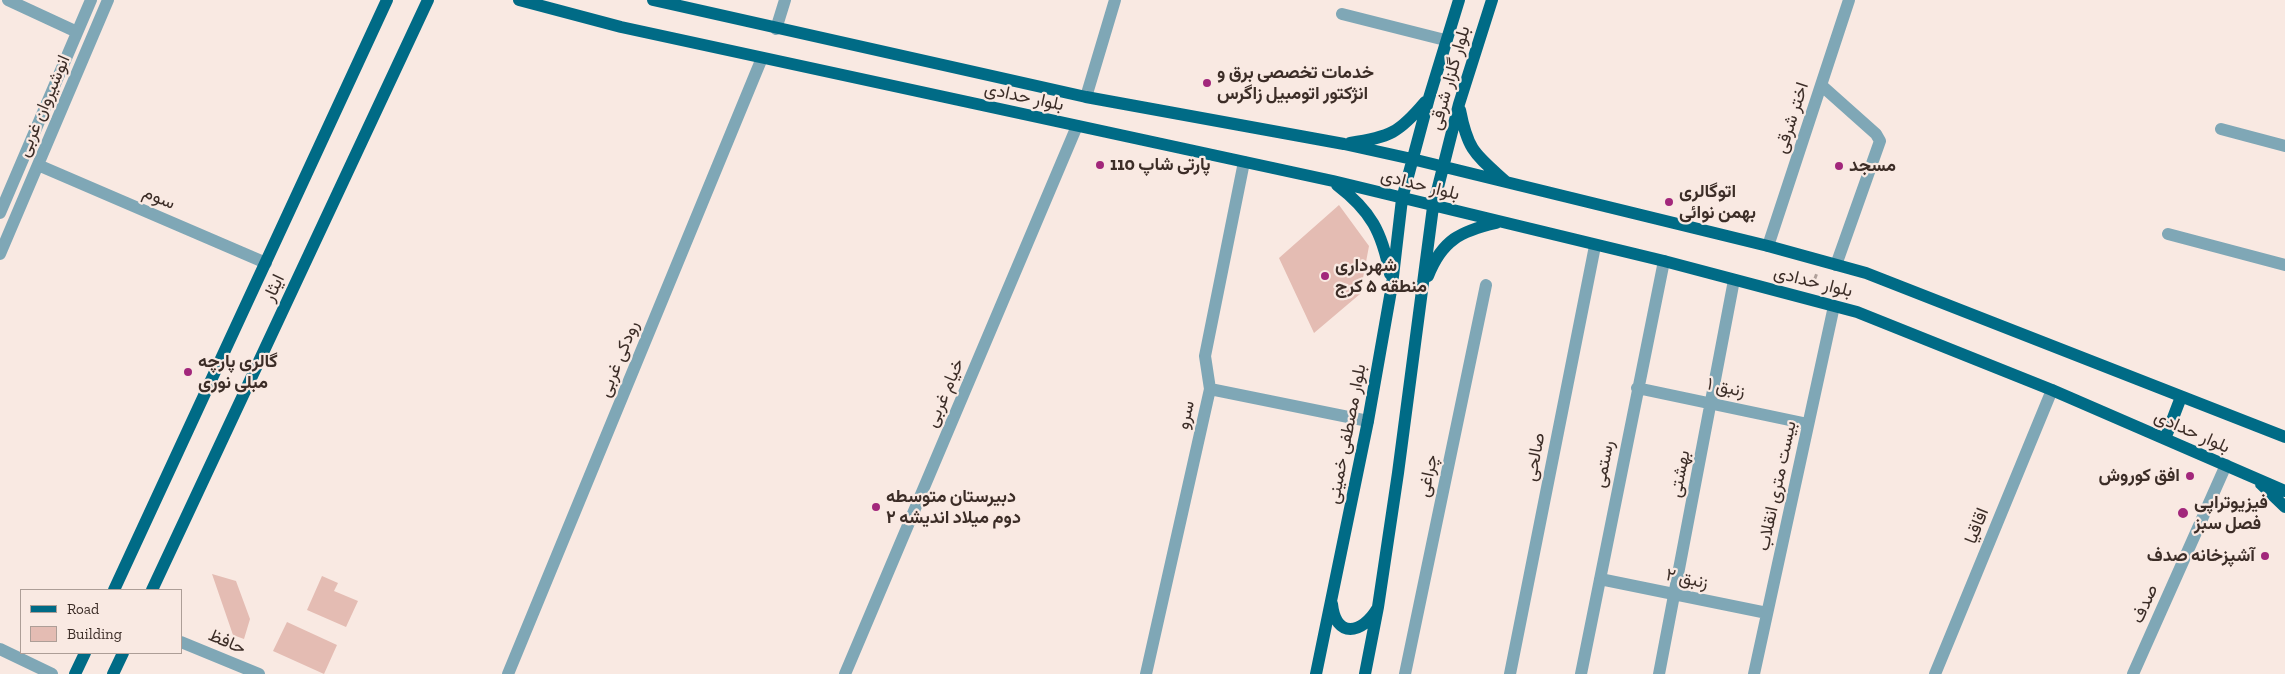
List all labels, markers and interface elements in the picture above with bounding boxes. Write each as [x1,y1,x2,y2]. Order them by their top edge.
street label: بلوار گلزار شرقی [1425,24,1475,132]
street label: انوشیروان غربی [13,52,75,160]
place label: خدمات تخصصی برق و انژکتور اتومبیل زاگرس [1217,62,1374,104]
marker: خدمات تخصصی برق و انژکتور اتومبیل زاگرس [1201,77,1213,89]
street label: بلوار حدادی [982,78,1066,116]
street label: اختر شرقی [1770,80,1814,156]
place label: پارتی شاپ 110 [1110,154,1211,176]
place label: مسجد [1849,155,1896,177]
marker: پارتی شاپ 110 [1094,159,1106,171]
marker: مسجد [1833,160,1845,172]
street label: بلوار حدادی [1378,165,1462,205]
place label: اتوگالری بهمن نوائی [1679,181,1756,223]
street label: سوم [140,182,178,214]
marker: اتوگالری بهمن نوائی [1663,196,1675,208]
place label: شهرداری منطقه ۵ کرج [1335,255,1427,298]
street label: بلوار حدادی [1771,262,1855,302]
marker: شهرداری منطقه ۵ کرج [1319,270,1331,282]
street label: ایثار [258,271,290,305]
street label: رودکی غربی [594,318,644,400]
place label: گالری پارچه مبلی نوری [198,351,278,394]
street label: خیام غربی [921,355,969,431]
street label: بلوار مصطفی خمینی [1323,362,1371,506]
marker: گالری پارچه مبلی نوری [182,366,194,378]
street label: زنبق ۱ [1705,373,1747,403]
street label: سرو [1172,399,1200,431]
street label: بلوار حدادی [2151,406,2233,458]
street label: بیست متری انقلاب [1753,419,1801,553]
street label: صالحی [1520,431,1550,483]
street label: رستمی [1589,439,1619,489]
street label: بهشتی [1665,449,1695,499]
street label: چراغی [1413,453,1443,499]
place label: افق کوروش [2098,465,2180,487]
marker: افق کوروش [2184,470,2196,482]
place label: دبیرستان متوسطه دوم میلاد اندیشه ۲ [886,486,1021,528]
place label: فیزیوتراپی فصل سبز [2194,492,2268,534]
marker: دبیرستان متوسطه دوم میلاد اندیشه ۲ [870,501,882,513]
street label: اقاقیا [1960,505,1994,547]
marker: فیزیوتراپی فصل سبز [2176,506,2190,520]
place label: آشپزخانه صدف [2147,545,2255,567]
marker: آشپزخانه صدف [2259,550,2271,562]
street label: زنبق ۲ [1664,564,1710,594]
street label: صدف [2127,581,2163,627]
legend [20,589,182,654]
text: Road [67,600,99,618]
street label: حافظ [205,624,249,660]
text: Building [67,625,122,643]

